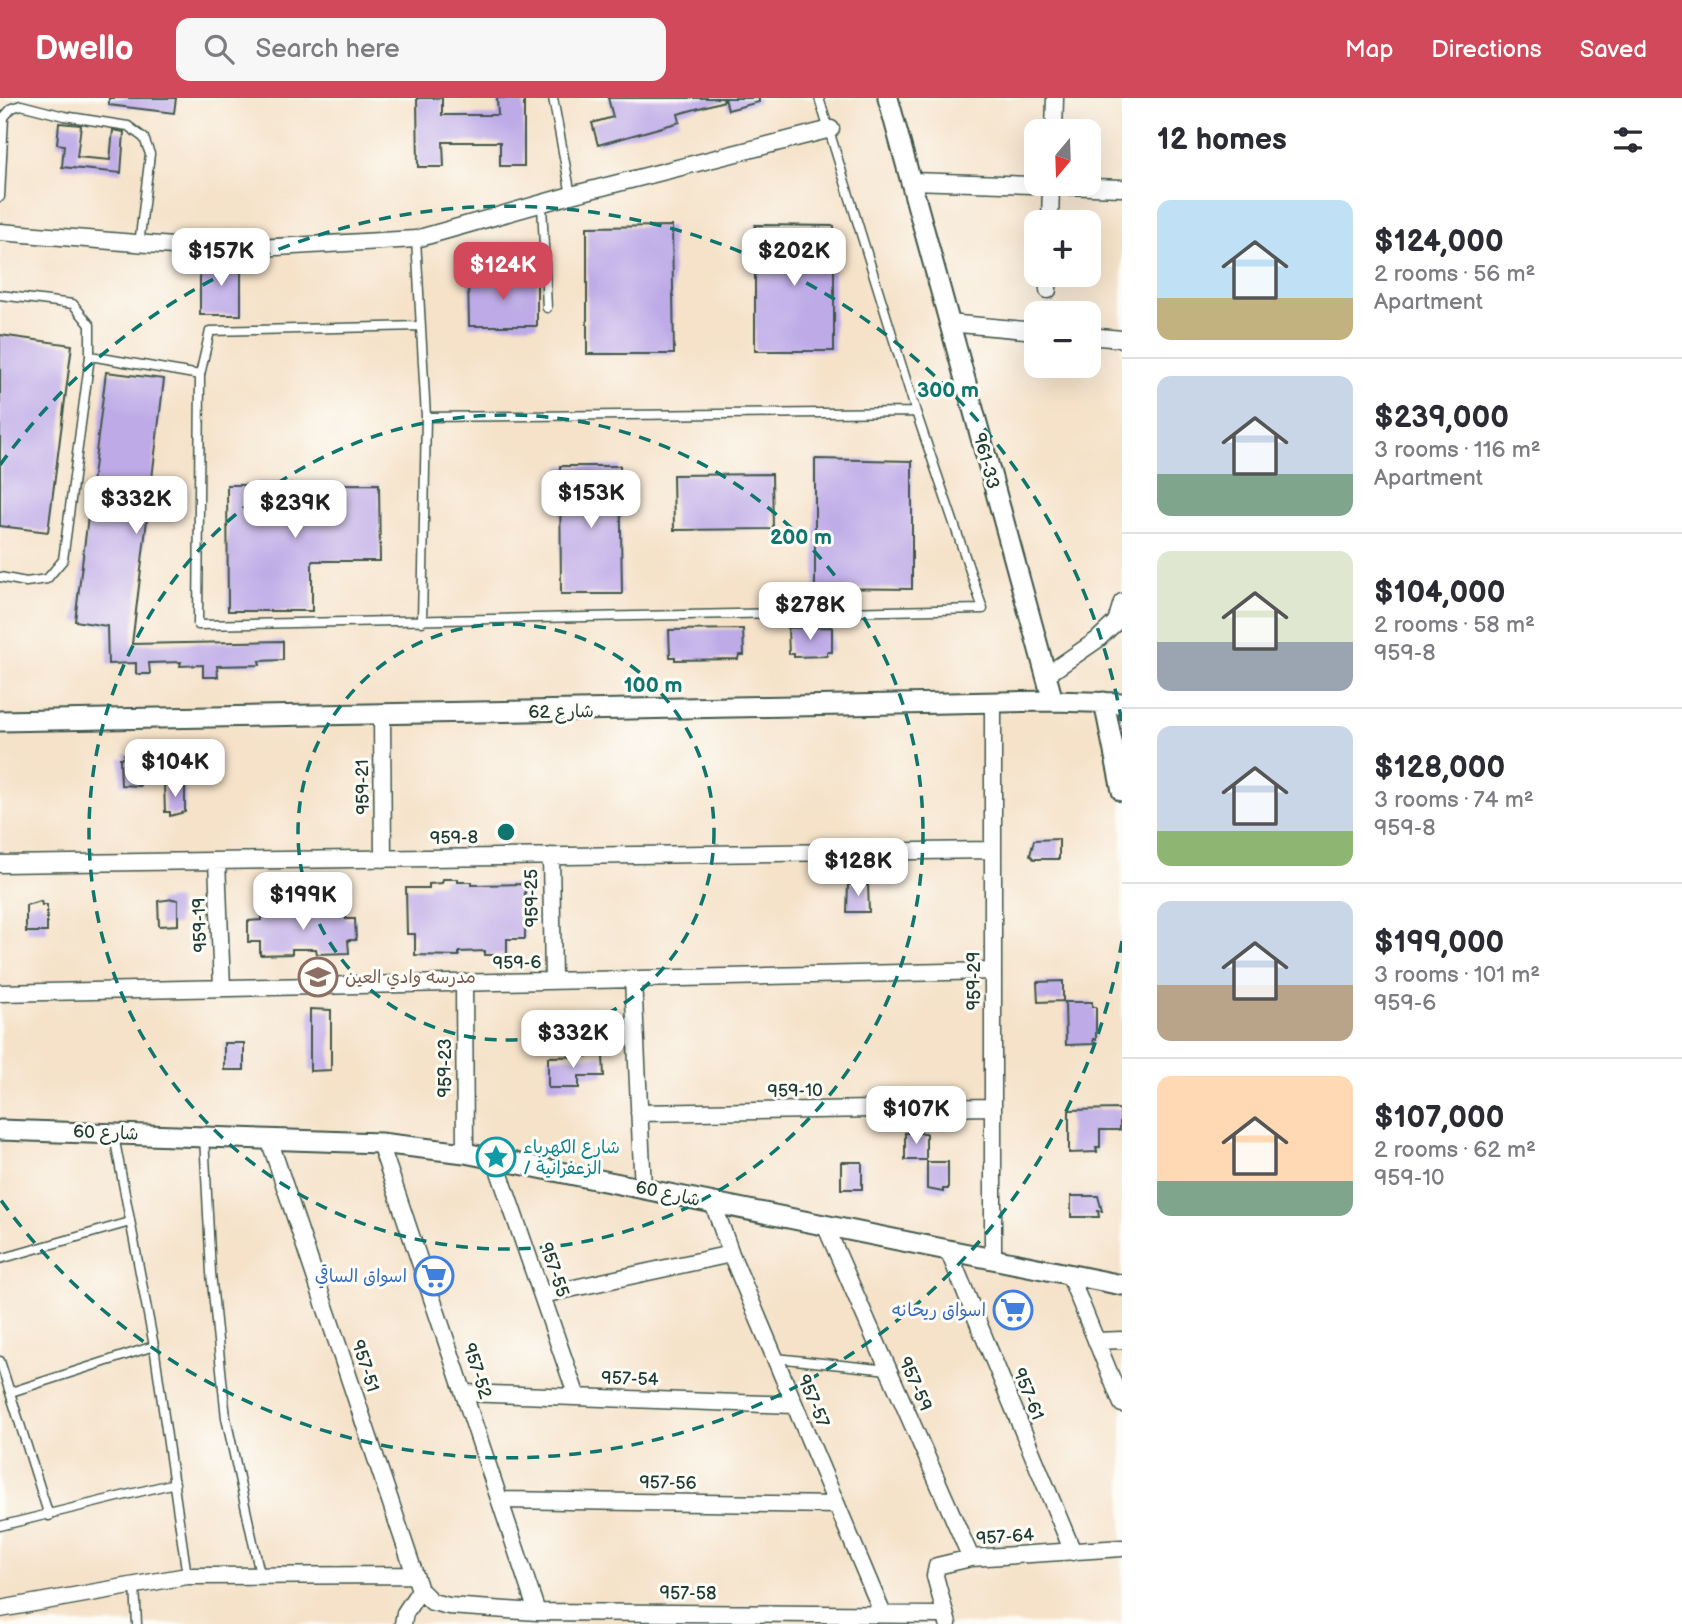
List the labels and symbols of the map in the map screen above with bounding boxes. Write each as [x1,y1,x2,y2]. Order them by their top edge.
north arrow [1024,119,1101,196]
pin: $157K [172,228,270,288]
pin: $202K [745,228,843,288]
pin: $124K [454,242,552,302]
text: 300 m [917,378,979,403]
street label: 961-33 [968,431,1004,491]
pin: $153K [542,470,640,530]
pin: $332K [87,476,185,536]
pin: $239K [246,480,344,540]
text: 200 m [770,525,832,550]
pin: $278K [761,582,859,642]
text: 100 m [624,673,682,698]
street label: شارع 62 [528,701,594,724]
pin: $104K [126,740,224,799]
street label: 959-21 [352,759,374,815]
centre of rings [494,820,518,844]
street label: 959-8 [430,827,478,849]
pin: $128K [809,838,907,898]
street label: 959-25 [521,868,543,928]
pin: $199K [254,872,352,932]
street label: 959-19 [189,897,211,953]
street label: 959-6 [492,952,542,974]
street label: 959-29 [964,952,985,1010]
school or university icon: مدرسه وادي العين [297,956,339,998]
place label: مدرسه وادي العين [345,967,476,990]
pin: $332K [524,1010,622,1070]
street label: 959-23 [435,1038,456,1098]
street label: 959-10 [767,1080,823,1102]
pin: $107K [867,1086,965,1146]
street label: شارع 60 [73,1121,139,1146]
place icon: شارع الكهرباء / الزعفرانية [475,1136,517,1178]
place label: شارع الكهرباء / الزعفرانية [523,1137,620,1179]
street label: شارع 60 [634,1177,702,1212]
street label: 957-55 [535,1240,573,1300]
supermarket icon: اسواق الساقي [413,1255,455,1297]
place label: اسواق الساقي [315,1264,407,1289]
supermarket icon: اسواق ريحانه [992,1289,1034,1331]
place label: اسواق ريحانه [892,1300,986,1321]
street label: 957-51 [347,1337,383,1395]
street label: 957-52 [458,1341,496,1402]
street label: 957-59 [894,1354,936,1414]
street label: 957-61 [1008,1365,1048,1423]
street label: 957-54 [601,1368,659,1390]
street label: 957-57 [793,1371,834,1431]
street label: 957-56 [639,1472,697,1494]
street label: 957-64 [975,1524,1035,1550]
street label: 957-58 [660,1583,716,1604]

